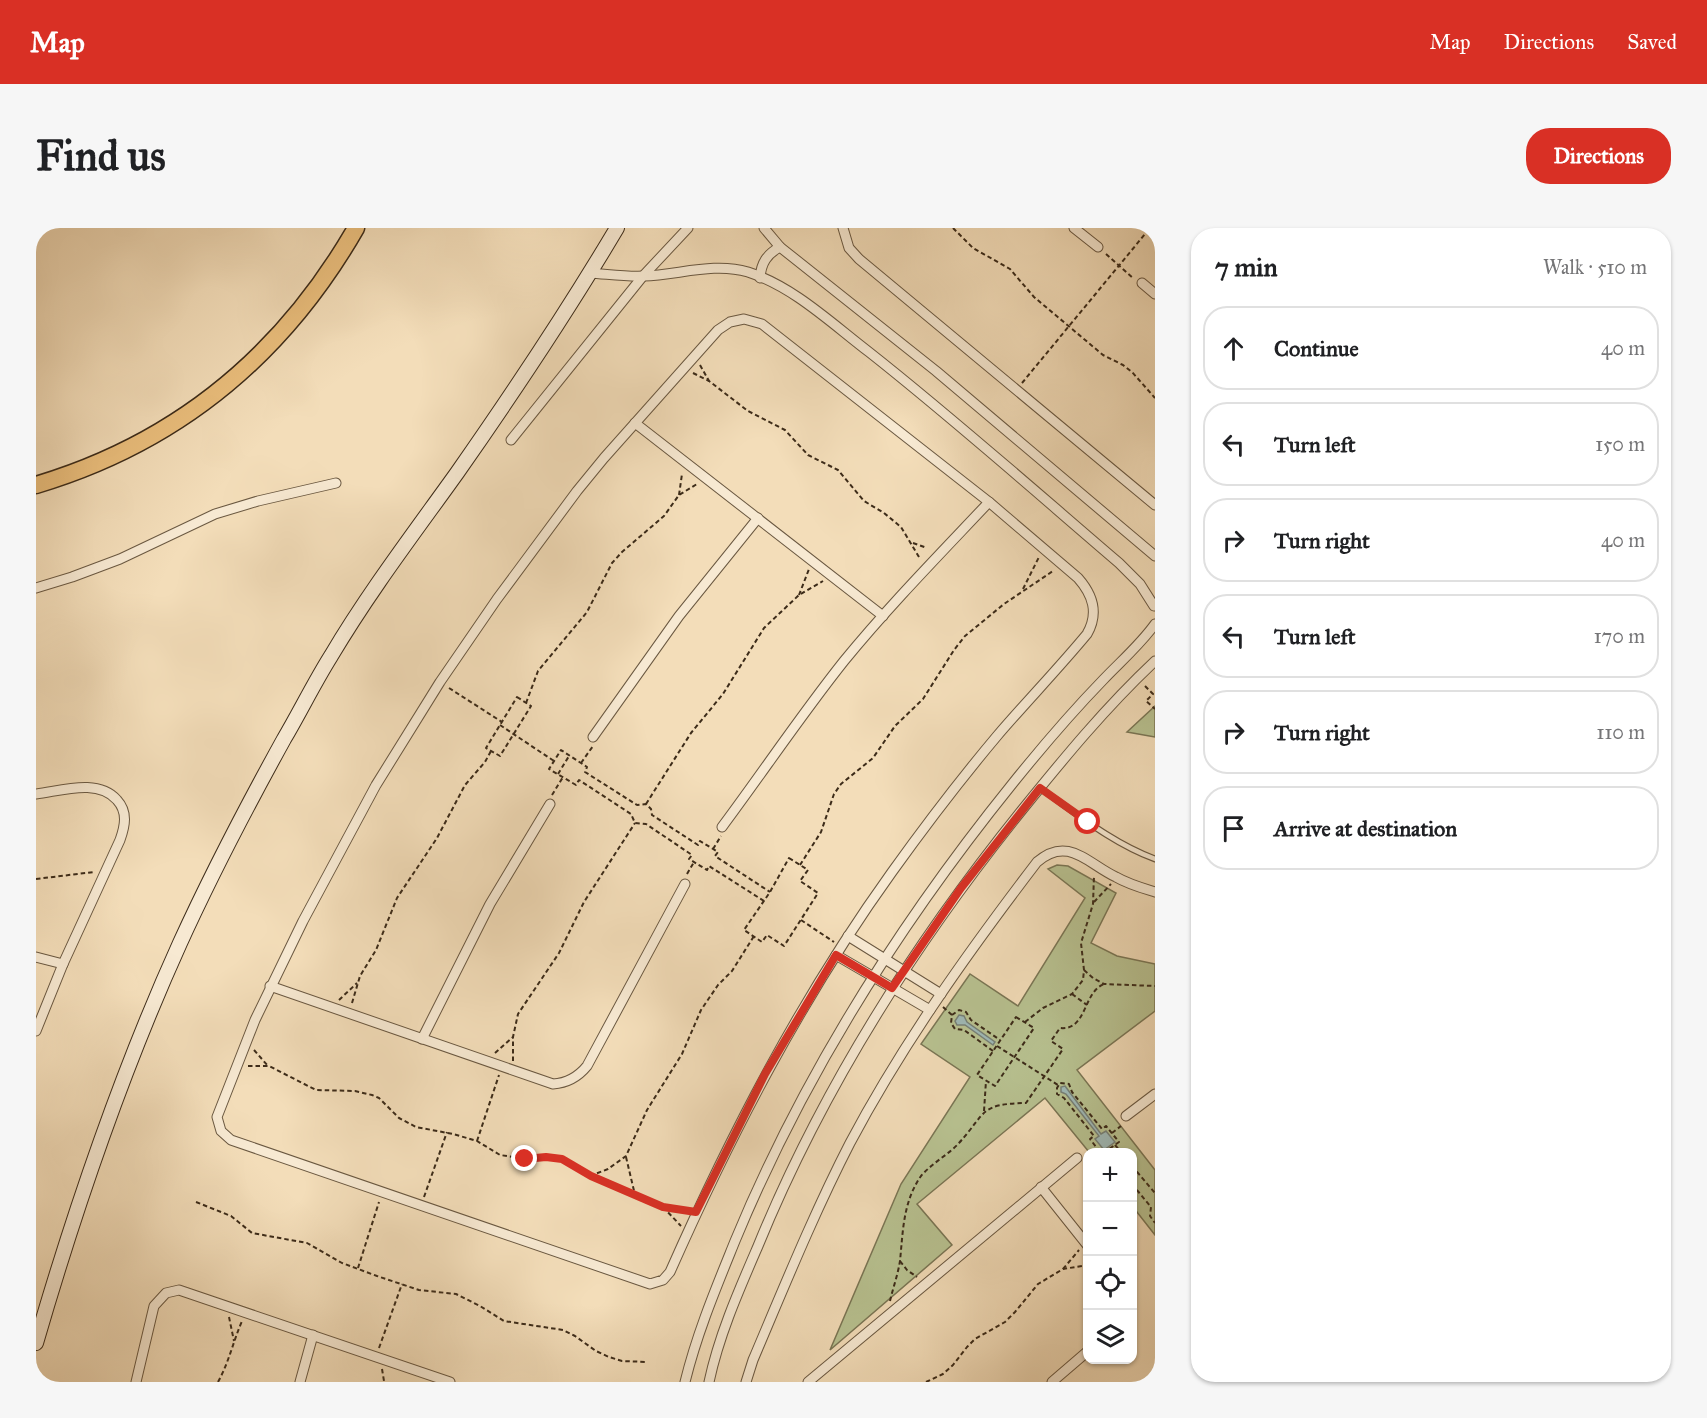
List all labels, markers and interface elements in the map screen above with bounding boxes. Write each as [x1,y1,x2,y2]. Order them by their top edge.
text: Map [30,25,85,60]
text: Map [1430,29,1471,55]
text: Directions [1504,29,1594,55]
text: Saved [1627,29,1677,55]
button: Directions [1526,128,1671,184]
text: Find us [36,130,166,182]
text: 7 min [1215,251,1278,283]
text: Walk · 510 m [1543,255,1647,279]
icon: ahead [1217,332,1250,365]
text: Continue [1274,335,1359,362]
text: 40 m [1601,336,1645,360]
icon: left [1217,428,1250,461]
text: Turn left [1274,431,1356,458]
text: 150 m [1595,432,1645,456]
icon: right [1217,524,1250,557]
text: Turn right [1274,527,1370,554]
text: 40 m [1601,528,1645,552]
icon: left [1217,620,1250,653]
text: Turn left [1274,623,1356,650]
text: 170 m [1594,624,1645,648]
icon: right [1217,716,1250,749]
text: Turn right [1274,719,1370,746]
text: 110 m [1597,720,1645,744]
route start [1074,808,1100,834]
icon: arrive [1217,812,1250,845]
text: Arrive at destination [1274,815,1457,842]
route end [511,1145,537,1171]
map controls [1083,1148,1137,1364]
button: + [1083,1148,1137,1202]
button: − [1083,1202,1137,1256]
button: locate [1083,1256,1137,1310]
button: layers [1083,1310,1137,1364]

